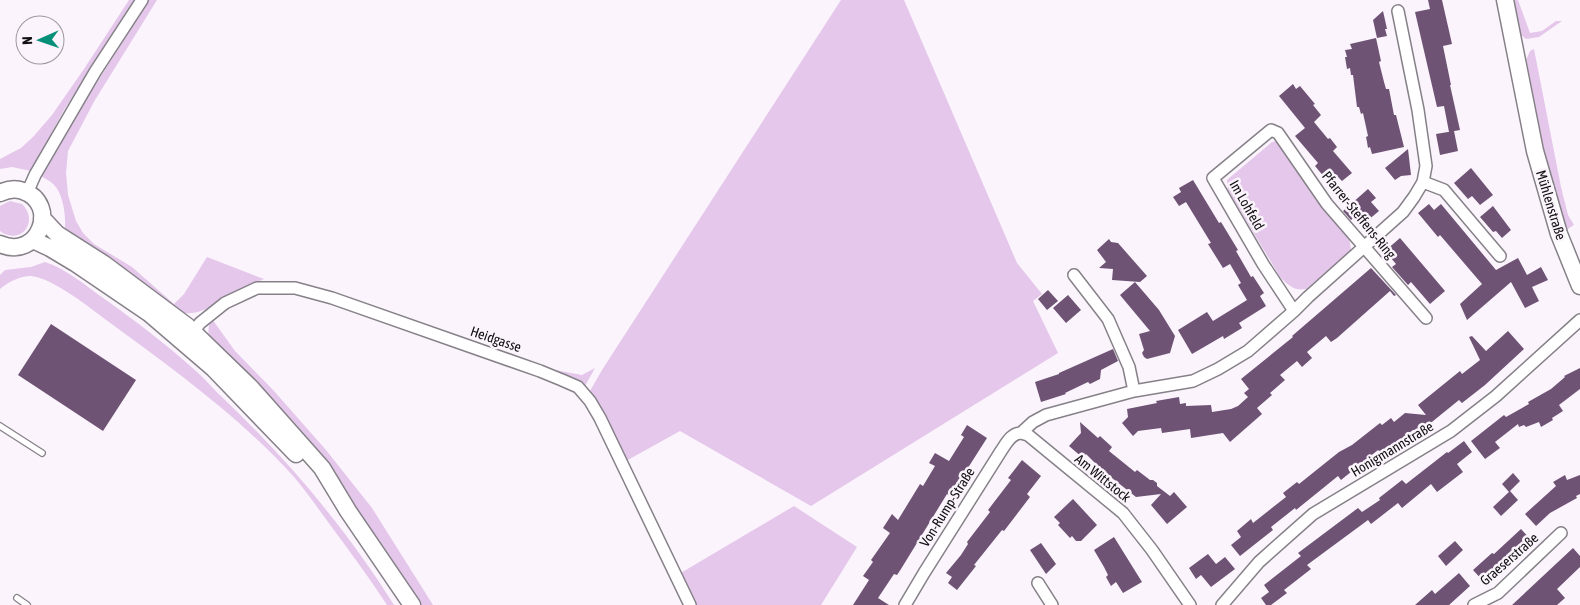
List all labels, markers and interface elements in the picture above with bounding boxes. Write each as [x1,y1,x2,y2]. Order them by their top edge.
north arrow [15,15,65,65]
text: N [19,36,35,45]
street label: Pfarrer-Steffens-Ring [1319,168,1399,262]
street label: Mühlenstraße [1533,168,1569,242]
street label: Im Lohfeld [1226,177,1268,233]
street label: Heidgasse [468,323,524,355]
street label: Honigmannstraße [1348,418,1436,480]
street label: Am Wittstock [1072,451,1134,505]
street label: Von-Rump-Straße [916,464,978,550]
street label: Graeserstraße [1477,529,1541,589]

